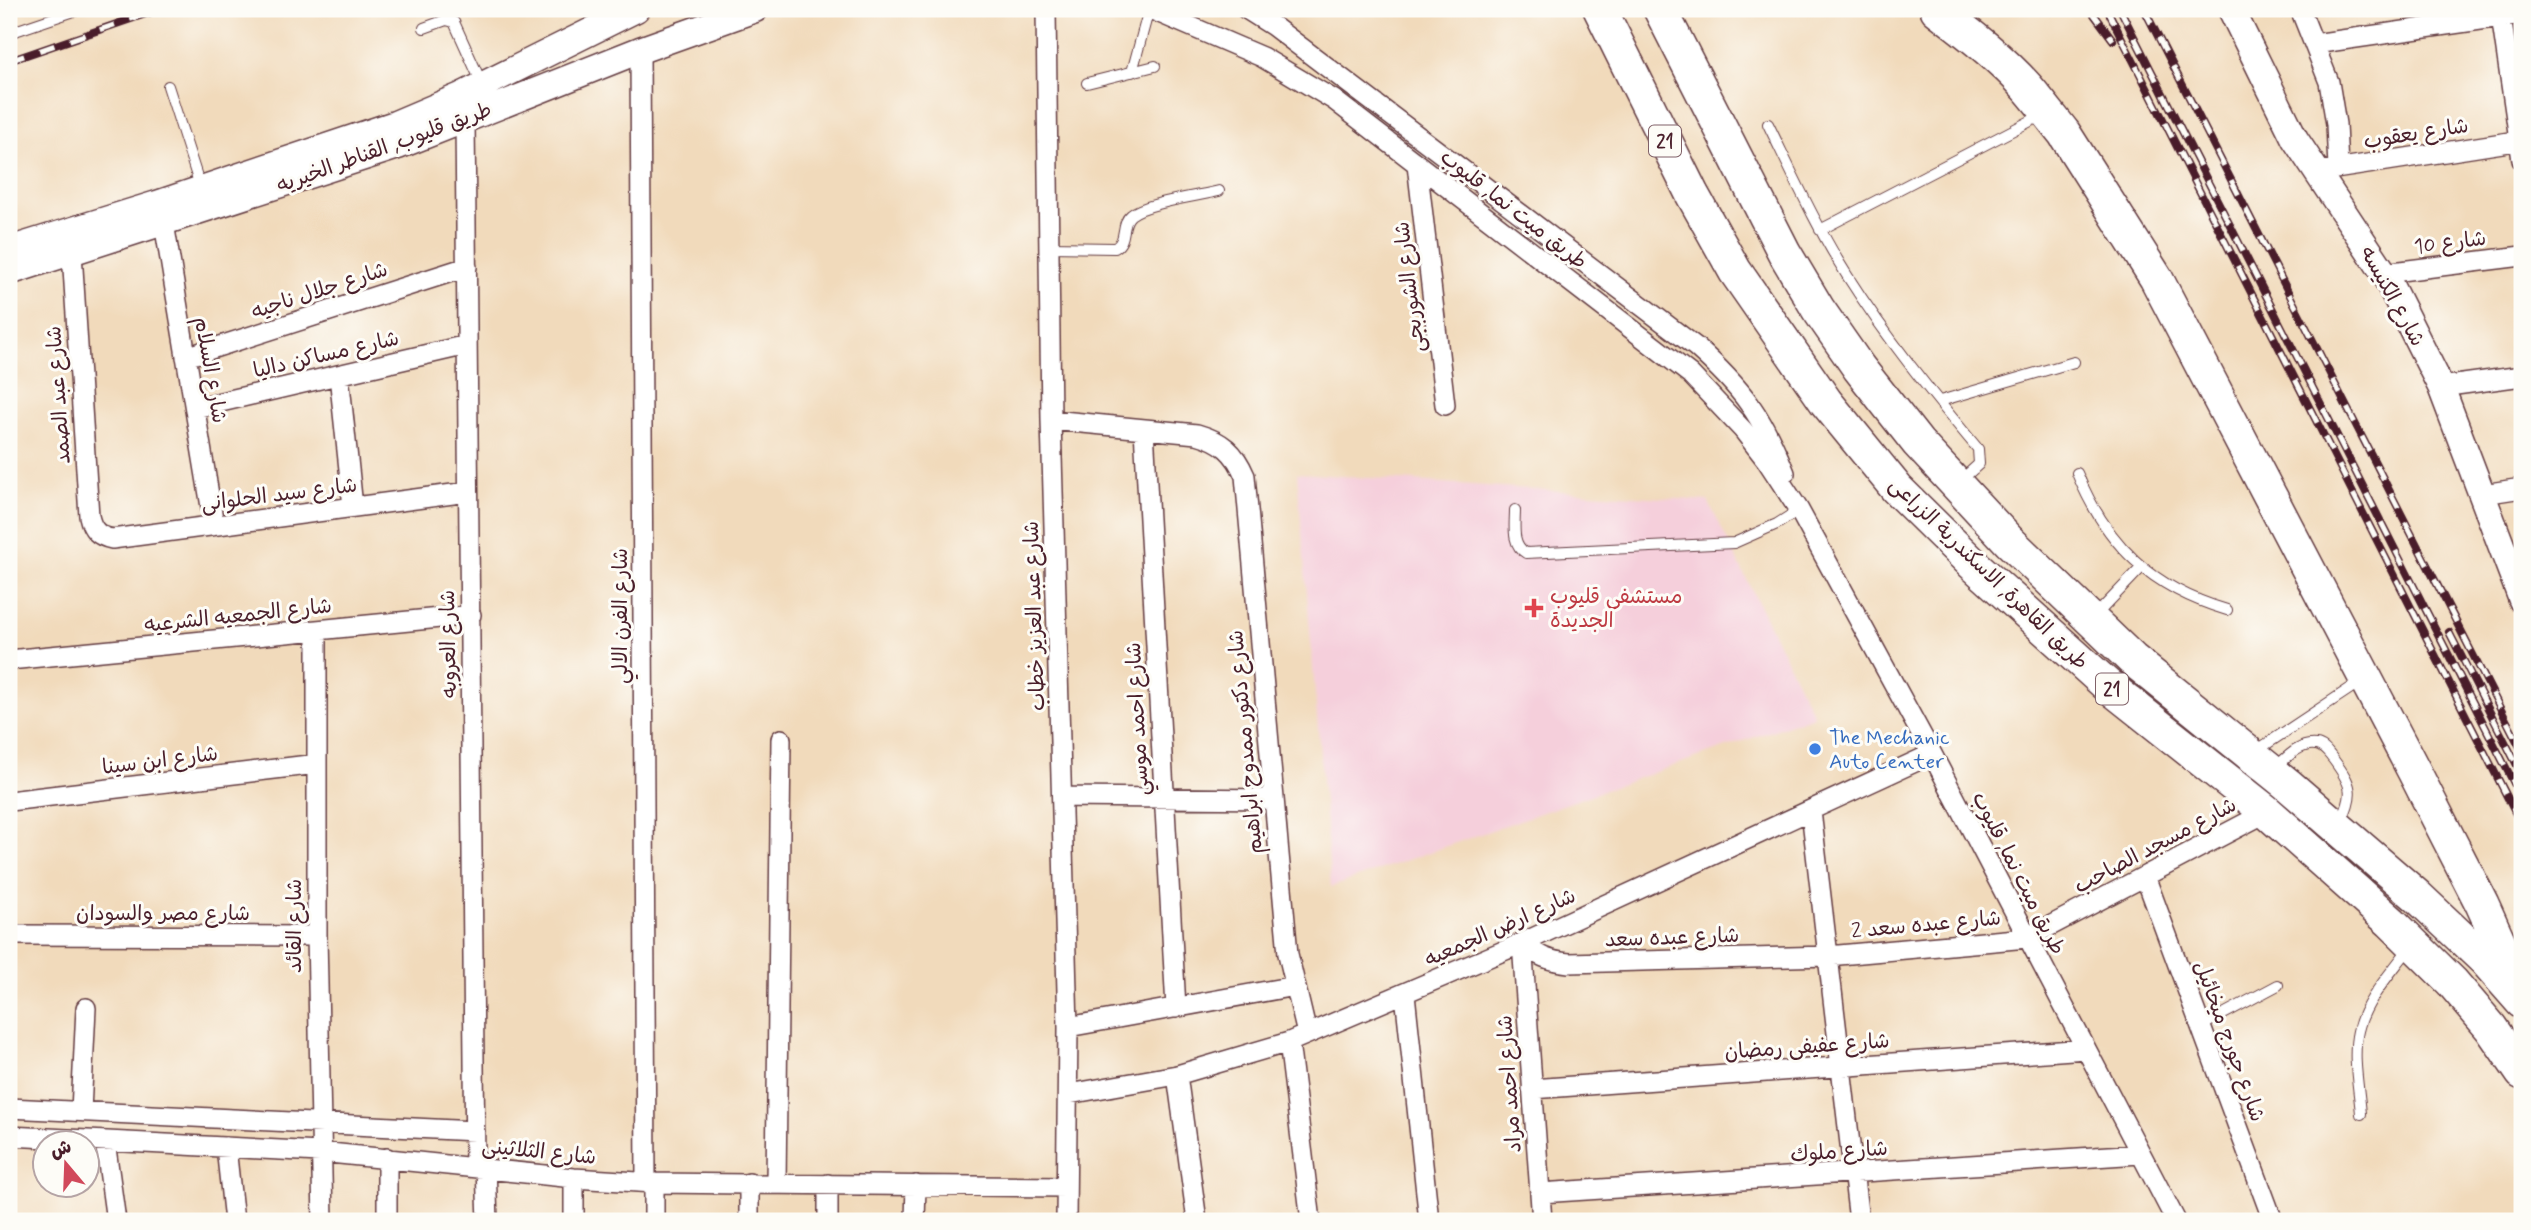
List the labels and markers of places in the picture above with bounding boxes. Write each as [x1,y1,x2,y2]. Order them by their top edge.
place label: مستشفى قليوب الجديدة [1550,583,1683,635]
marker: مستشفى قليوب الجديدة [1524,598,1544,618]
place label: The Mechanic Auto Center [1829,724,1950,776]
marker: The Mechanic Auto Center [1807,741,1823,757]

